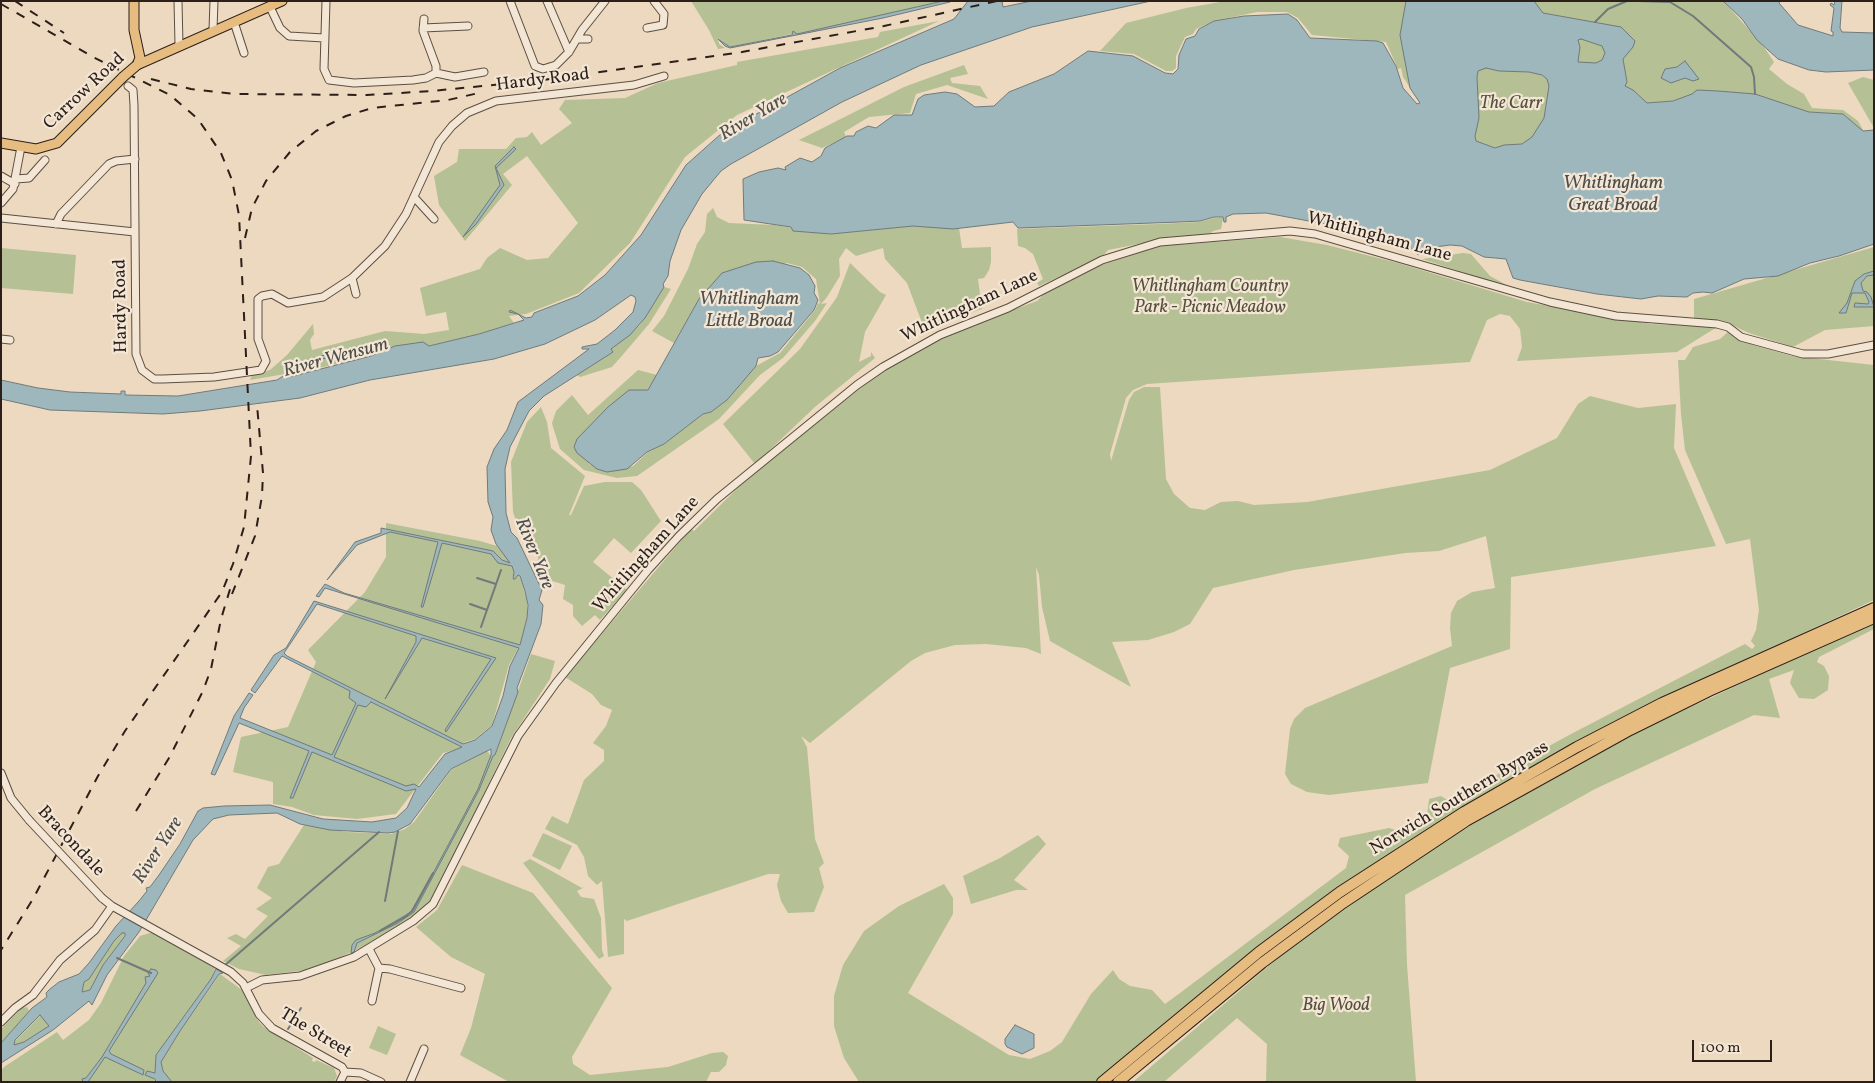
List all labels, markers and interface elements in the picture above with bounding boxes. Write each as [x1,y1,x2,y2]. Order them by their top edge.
street label: Carrow Road [40,49,130,135]
street label: Hardy Road [495,65,591,97]
water label: River Yare [716,89,792,147]
park label: The Carr [1480,94,1542,116]
water label: Whitlingham Great Broad [1563,174,1663,218]
street label: Whitlingham Lane [1304,208,1454,268]
street label: Hardy Road [110,259,134,353]
street label: Whitlingham Lane [898,266,1042,348]
park label: Whitlingham Country Park - Picnic Meadow [1132,277,1288,320]
water label: Whitlingham Little Broad [699,290,799,334]
water label: River Wensum [281,334,391,384]
street label: Whitlingham Lane [589,493,705,617]
water label: River Yare [508,515,558,593]
street label: Norwich Southern Bypass [1367,737,1553,861]
street label: Bracondale [32,802,108,882]
water label: River Yare [129,813,189,889]
park label: Big Wood [1302,996,1370,1018]
street label: The Street [275,1004,355,1064]
scale bar [1695,1030,1775,1062]
text: 100 m [1700,1038,1740,1059]

